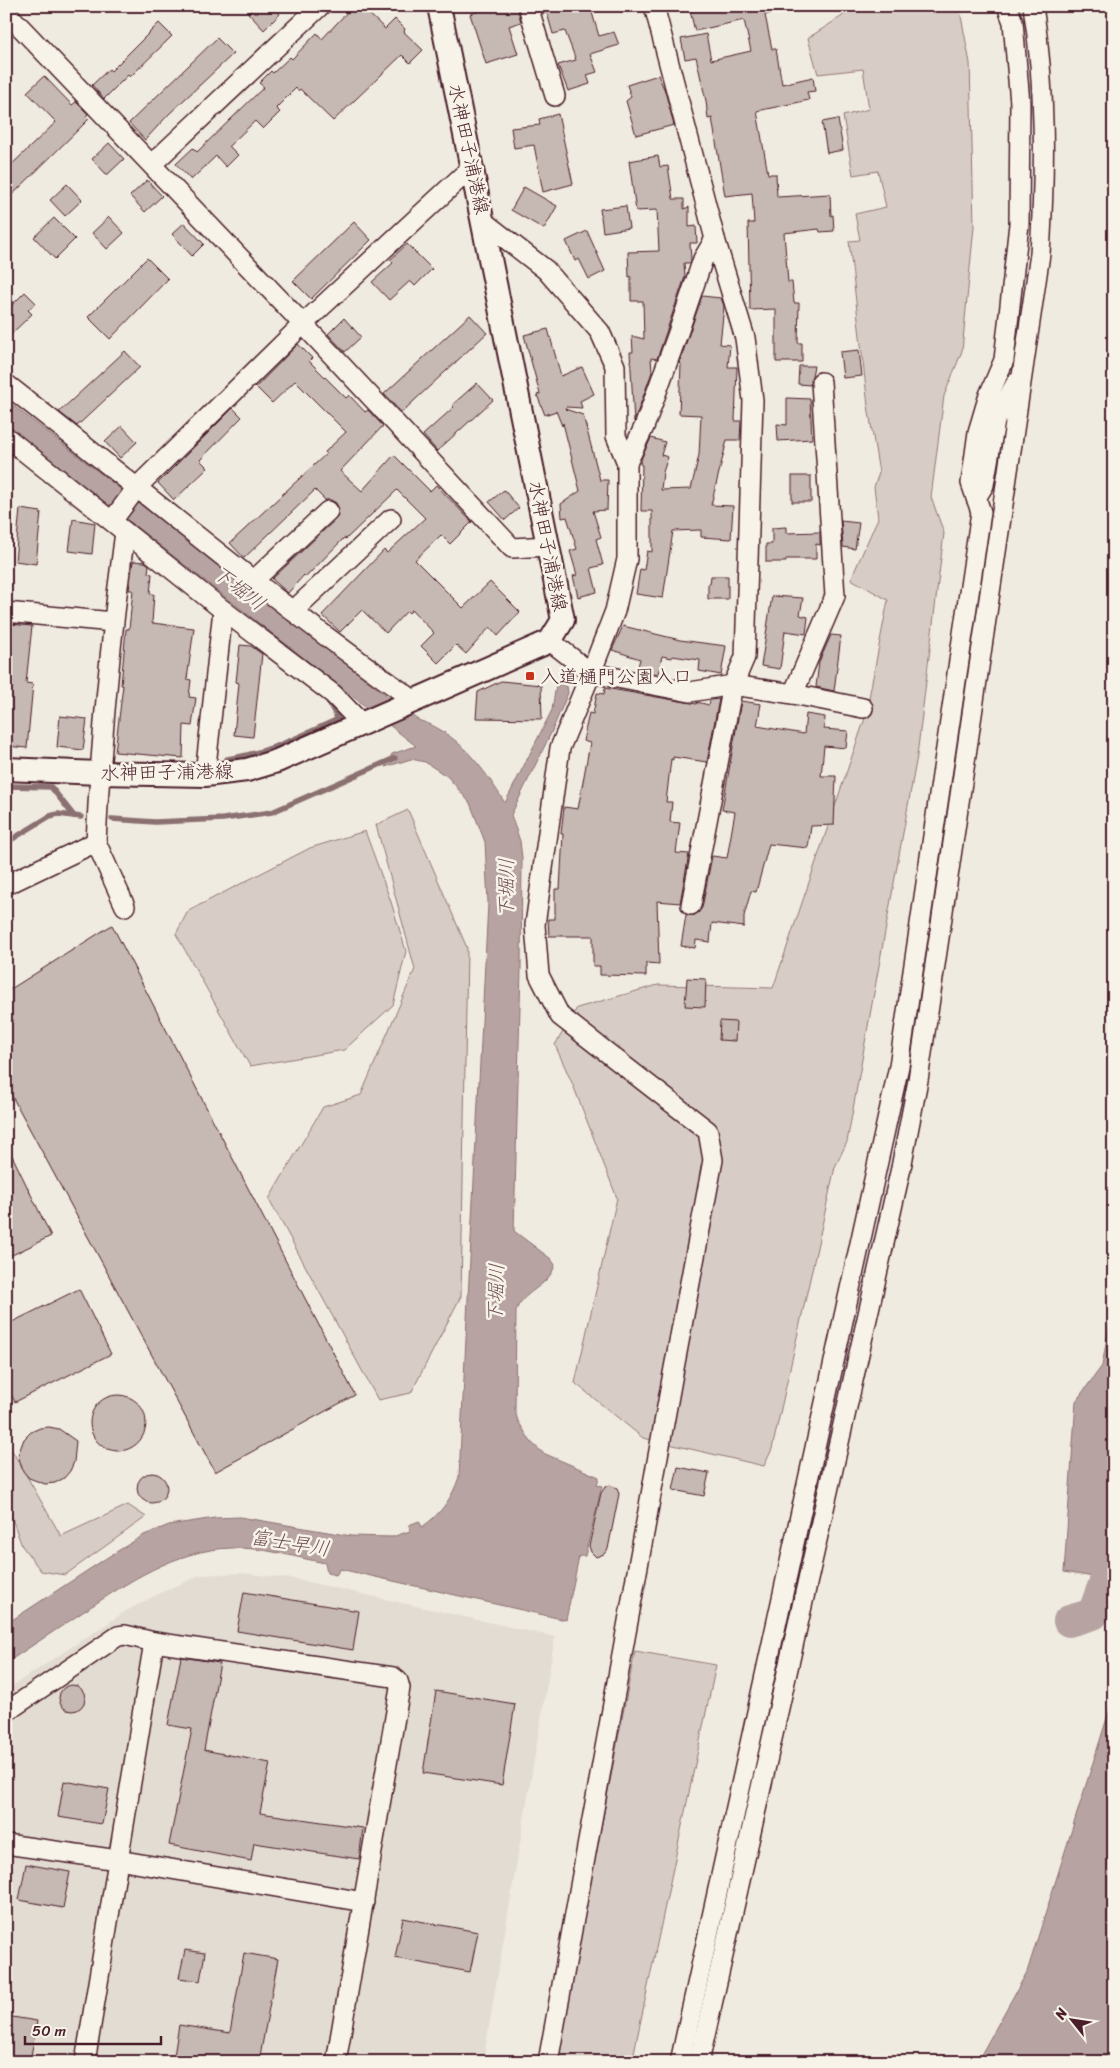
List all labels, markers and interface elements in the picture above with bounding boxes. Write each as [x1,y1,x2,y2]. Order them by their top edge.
street label: 水神田子浦港線 [439,81,499,217]
street label: 水神田子浦港線 [519,478,577,614]
water label: 下堀川 [205,556,273,620]
place label: 入道樋門公園入口 [540,660,692,693]
marker: 入道樋門公園入口 [524,670,536,682]
street label: 水神田子浦港線 [100,754,234,790]
water label: 下堀川 [489,858,524,918]
water label: 下堀川 [477,1262,515,1324]
water label: 富士早川 [248,1519,332,1567]
north arrow [1048,1996,1098,2046]
text: N [1047,2003,1075,2025]
scale bar [25,2013,161,2045]
text: 50 m [32,2018,67,2044]

